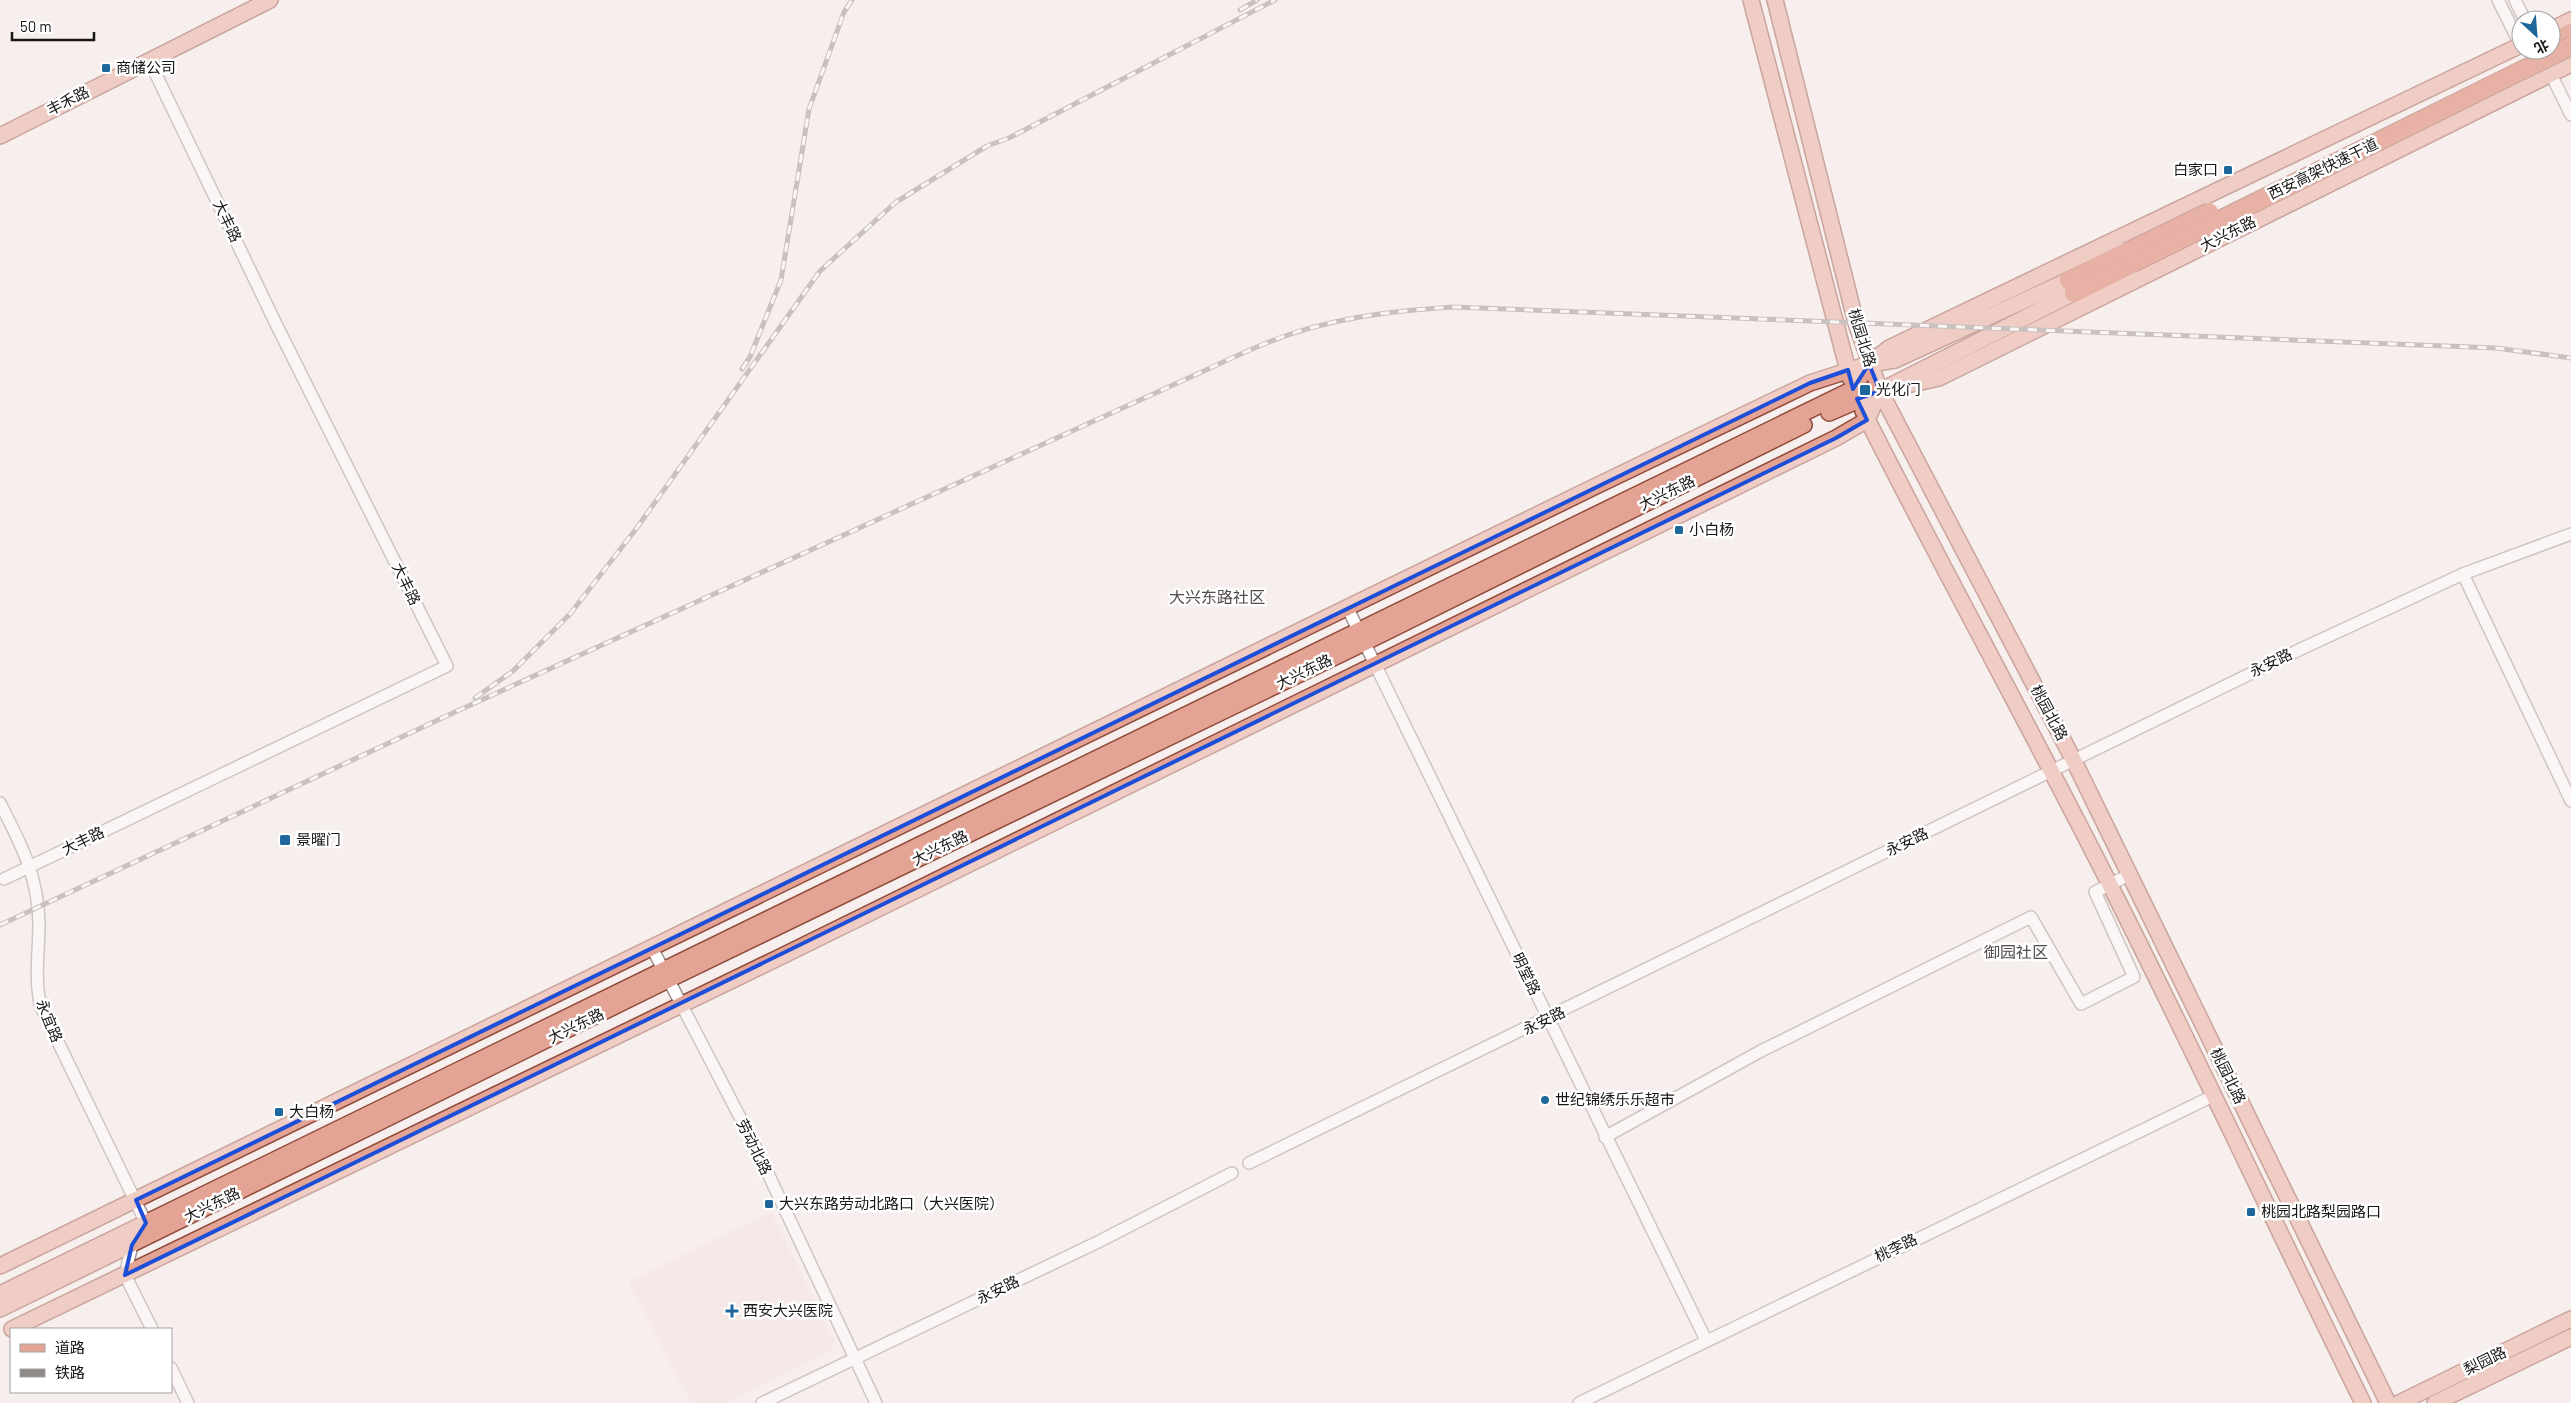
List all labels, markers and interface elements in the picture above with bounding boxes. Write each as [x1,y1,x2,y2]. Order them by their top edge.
scale bar [12,10,95,42]
north arrow [2511,10,2561,60]
text: 50 m [20,17,52,35]
text: 北 [2532,36,2552,58]
place label: 商储公司 [116,58,176,76]
marker: 商储公司 [100,62,112,74]
street label: 丰禾路 [43,82,92,118]
street label: 西安高架快速干道 [2265,134,2380,202]
place label: 白家口 [2173,160,2218,178]
marker: 白家口 [2222,164,2234,176]
street label: 大丰路 [210,196,246,245]
street label: 大兴东路 [2197,211,2258,255]
street label: 桃园北路 [1846,306,1880,369]
place label: 光化门 [1876,380,1921,398]
marker: 光化门 [1858,383,1872,397]
street label: 大兴东路 [1636,471,1697,513]
place label: 小白杨 [1689,520,1734,538]
marker: 小白杨 [1673,524,1685,536]
street label: 大丰路 [389,559,425,608]
district label: 大兴东路社区 [1169,587,1265,606]
street label: 永安路 [2246,644,2295,680]
street label: 大兴东路 [1273,650,1334,692]
street label: 桃园北路 [2028,682,2072,743]
street label: 大丰路 [58,822,107,858]
street label: 永安路 [1882,823,1931,859]
street label: 大兴东路 [909,826,970,868]
place label: 景曜门 [296,830,341,848]
marker: 景曜门 [278,833,292,847]
district label: 御园社区 [1984,942,2048,961]
street label: 明堂路 [1509,949,1545,998]
street label: 永宜路 [33,996,67,1045]
street label: 永安路 [1519,1002,1568,1038]
street label: 大兴东路 [545,1004,606,1046]
street label: 桃园北路 [2208,1045,2250,1106]
place label: 世纪锦绣乐乐超市 [1555,1090,1675,1108]
marker: 世纪锦绣乐乐超市 [1539,1094,1551,1106]
place label: 大白杨 [289,1102,334,1120]
marker: 大白杨 [273,1106,285,1118]
street label: 劳动北路 [734,1116,776,1177]
street label: 大兴东路 [181,1183,242,1225]
place label: 大兴东路劳动北路口（大兴医院） [779,1194,1004,1212]
marker: 大兴东路劳动北路口（大兴医院） [763,1198,775,1210]
place label: 桃园北路梨园路口 [2261,1202,2381,1220]
marker: 桃园北路梨园路口 [2245,1206,2257,1218]
street label: 桃李路 [1871,1229,1920,1265]
street label: 永安路 [973,1271,1022,1307]
place label: 西安大兴医院 [743,1301,833,1319]
marker: 西安大兴医院 [725,1304,739,1318]
legend [10,1328,172,1393]
text: 道路 [55,1338,85,1356]
street label: 梨园路 [2460,1342,2509,1378]
text: 铁路 [55,1363,85,1381]

